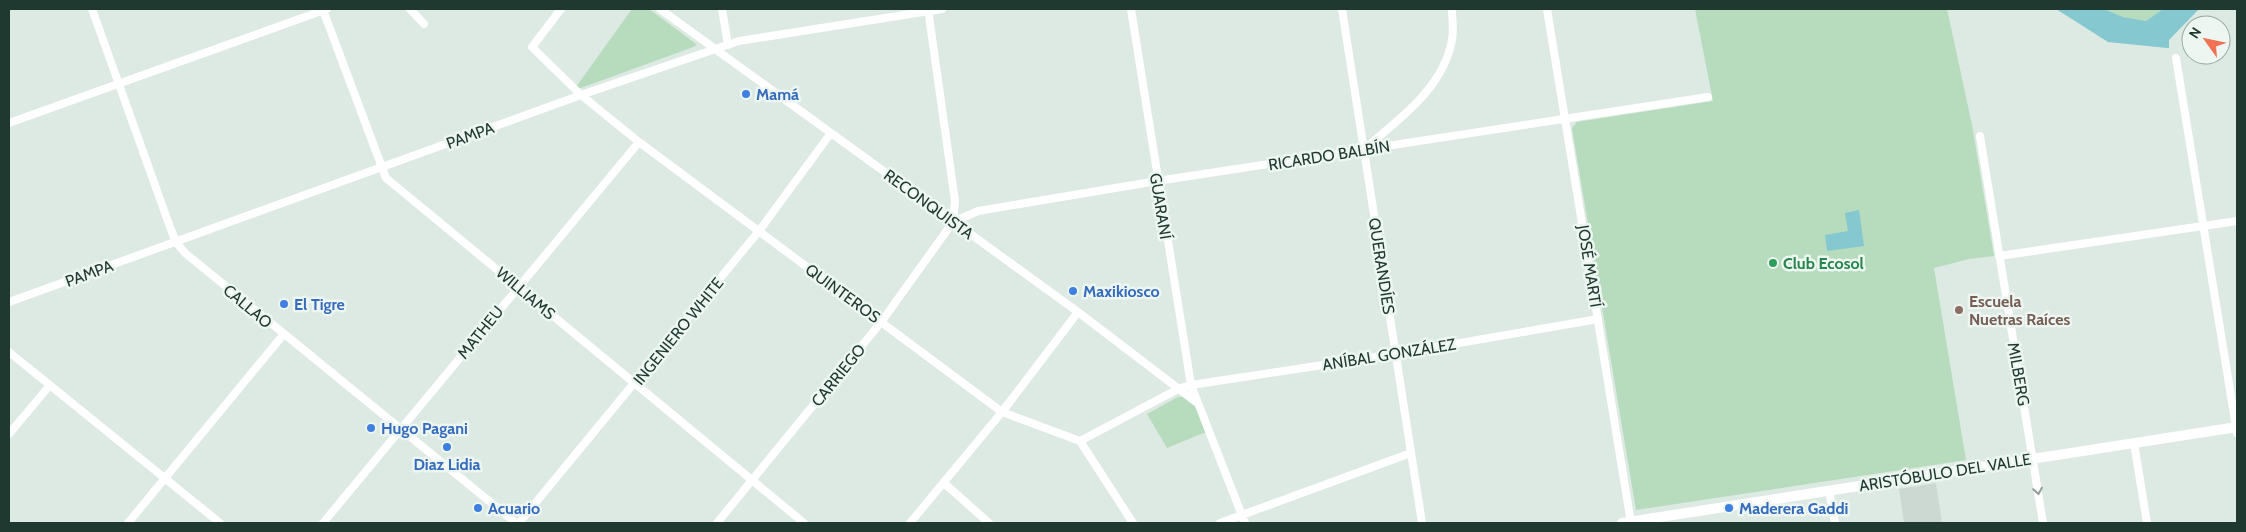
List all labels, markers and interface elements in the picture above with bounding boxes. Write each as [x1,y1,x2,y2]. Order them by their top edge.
north arrow [2181,15,2231,65]
text: N [2185,24,2205,42]
place label: Mamá [756,85,799,104]
marker: Mamá [740,88,752,100]
street label: PAMPA [444,118,497,153]
street label: RICARDO BALBÍN [1267,136,1391,174]
street label: RECONQUISTA [880,165,977,243]
street label: GUARANÍ [1146,172,1175,241]
street label: QUERANDÍES [1364,216,1399,316]
street label: JOSÉ MARTÍ [1573,223,1605,309]
place label: Club Ecosol [1783,254,1864,273]
street label: PAMPA [63,256,116,291]
marker: Club Ecosol [1767,257,1779,269]
street label: QUINTEROS [802,260,884,327]
street label: WILLIAMS [492,263,559,324]
street label: INGENIERO WHITE [629,274,728,389]
street label: CALLAO [219,281,276,332]
place label: Maxikiosco [1083,282,1160,301]
marker: Maxikiosco [1067,285,1079,297]
place label: Escuela Nuetras Raíces [1969,292,2070,329]
place label: El Tigre [294,295,345,314]
marker: El Tigre [278,298,290,310]
street label: MATHEU [453,302,507,362]
marker: Escuela Nuetras Raíces [1953,304,1965,316]
street label: ANÍBAL GONZÁLEZ [1321,335,1457,374]
street label: CARRIEGO [807,340,869,410]
street label: MILBERG [2004,341,2033,407]
place label: Hugo Pagani [381,419,468,438]
marker: Hugo Pagani [365,422,377,434]
marker: Diaz Lidia [441,441,453,453]
street label: ARISTÓBULO DEL VALLE [1858,449,2033,495]
place label: Diaz Lidia [413,455,481,474]
one-way arrow [2033,487,2043,495]
place label: Acuario [488,499,540,518]
place label: Maderera Gaddi [1739,499,1848,518]
marker: Acuario [472,502,484,514]
marker: Maderera Gaddi [1723,502,1735,514]

